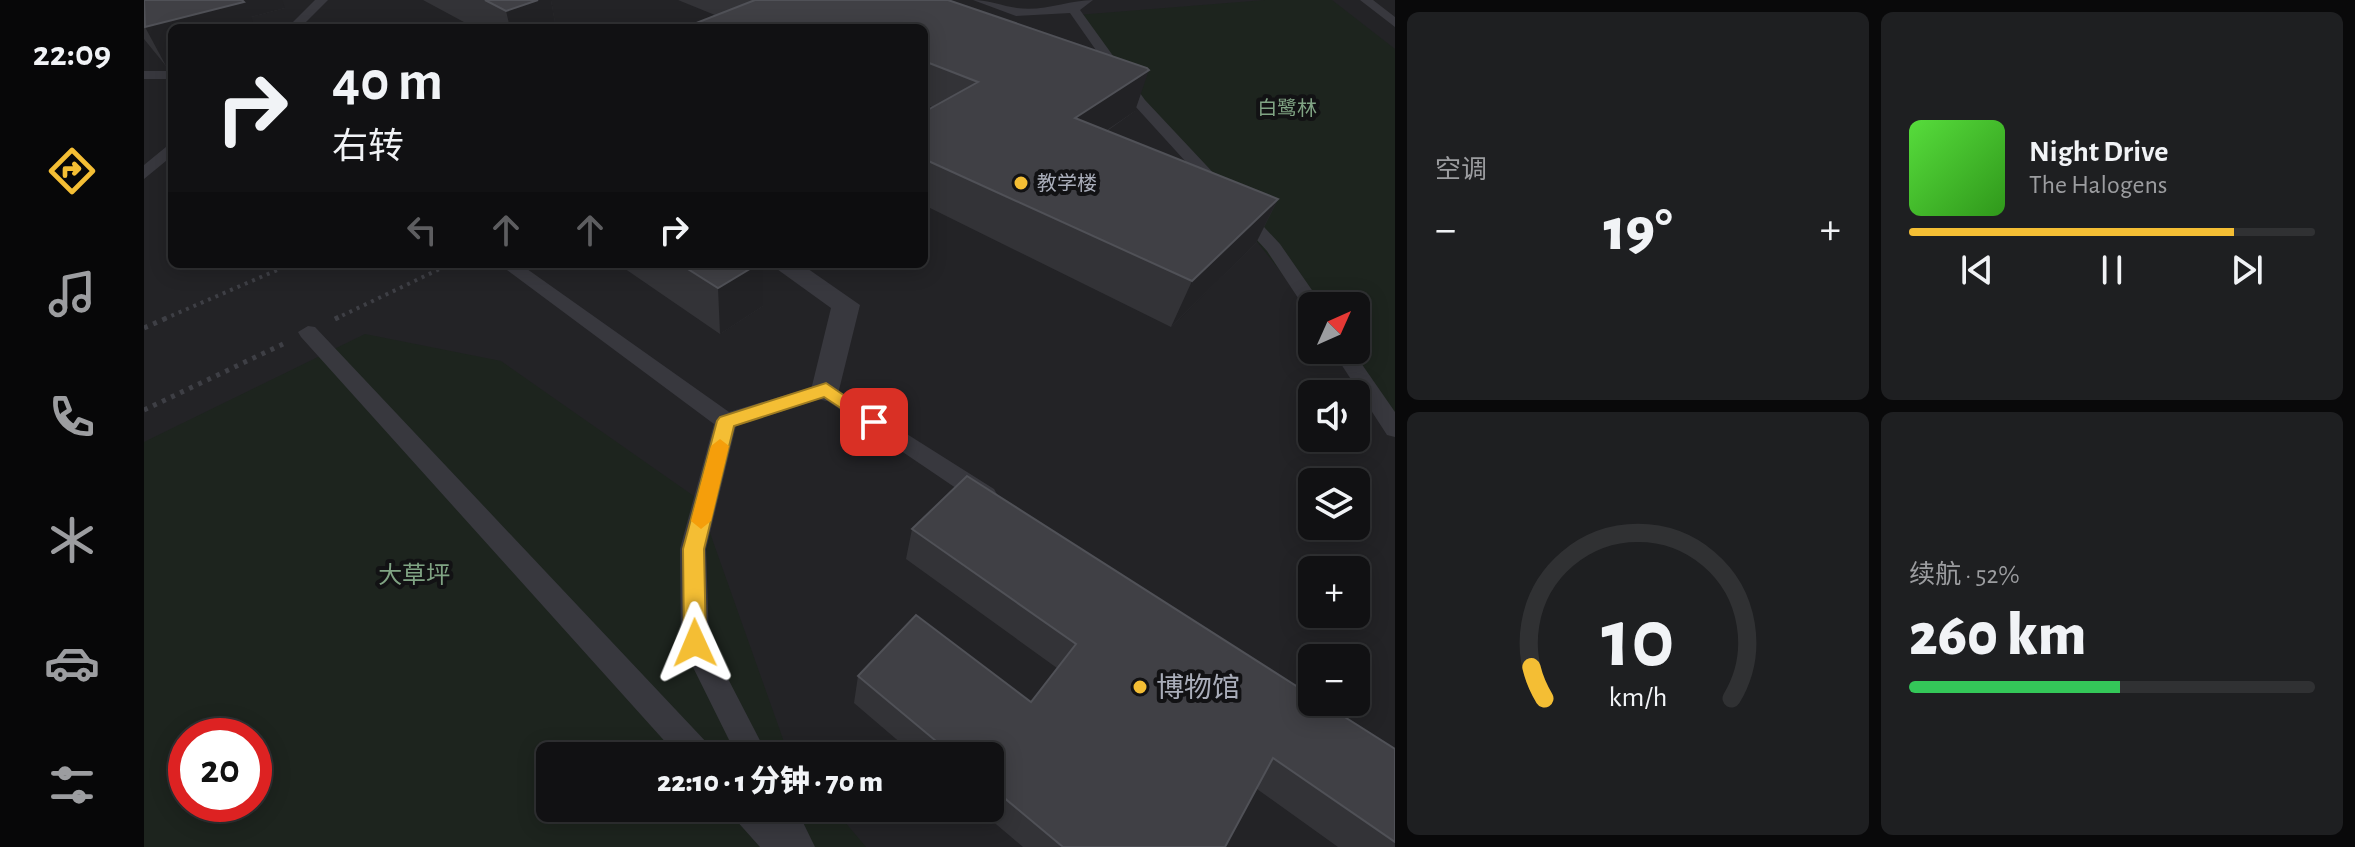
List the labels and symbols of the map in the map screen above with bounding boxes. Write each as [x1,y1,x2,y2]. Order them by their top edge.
park label: 白鹭林 [1257,98,1317,119]
place label: 教学楼 [1037,172,1097,194]
marker: 教学楼 [1012,174,1030,192]
north arrow [1298,292,1370,364]
pin [840,388,908,456]
park label: 大草坪 [378,562,450,588]
position arrow [653,601,737,685]
place label: 博物馆 [1156,673,1240,703]
marker: 博物馆 [1131,678,1149,696]
speed limit sign: 20 [168,718,272,822]

